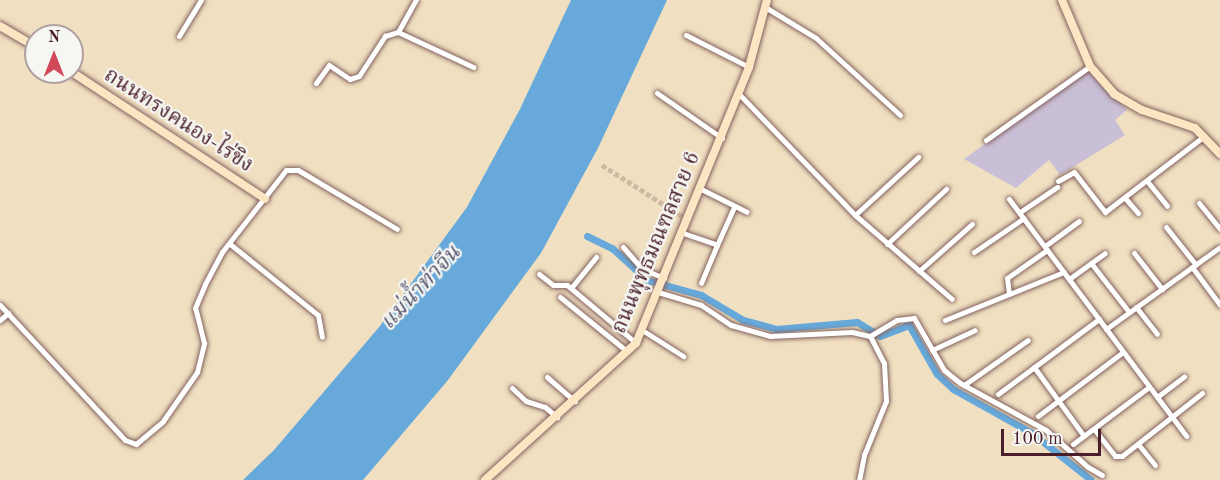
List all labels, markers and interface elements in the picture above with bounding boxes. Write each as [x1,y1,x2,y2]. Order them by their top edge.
north arrow [24,24,84,84]
text: N [48,30,60,46]
street label: ถนนทรงคนอง-ไร่ขิง [99,63,257,179]
street label: ถนนพุทธมณฑลสาย 6 [607,148,707,338]
water label: แม่น้ำท่าจีน [375,240,467,336]
scale bar [1004,417,1104,455]
text: 100 m [1012,430,1063,448]

